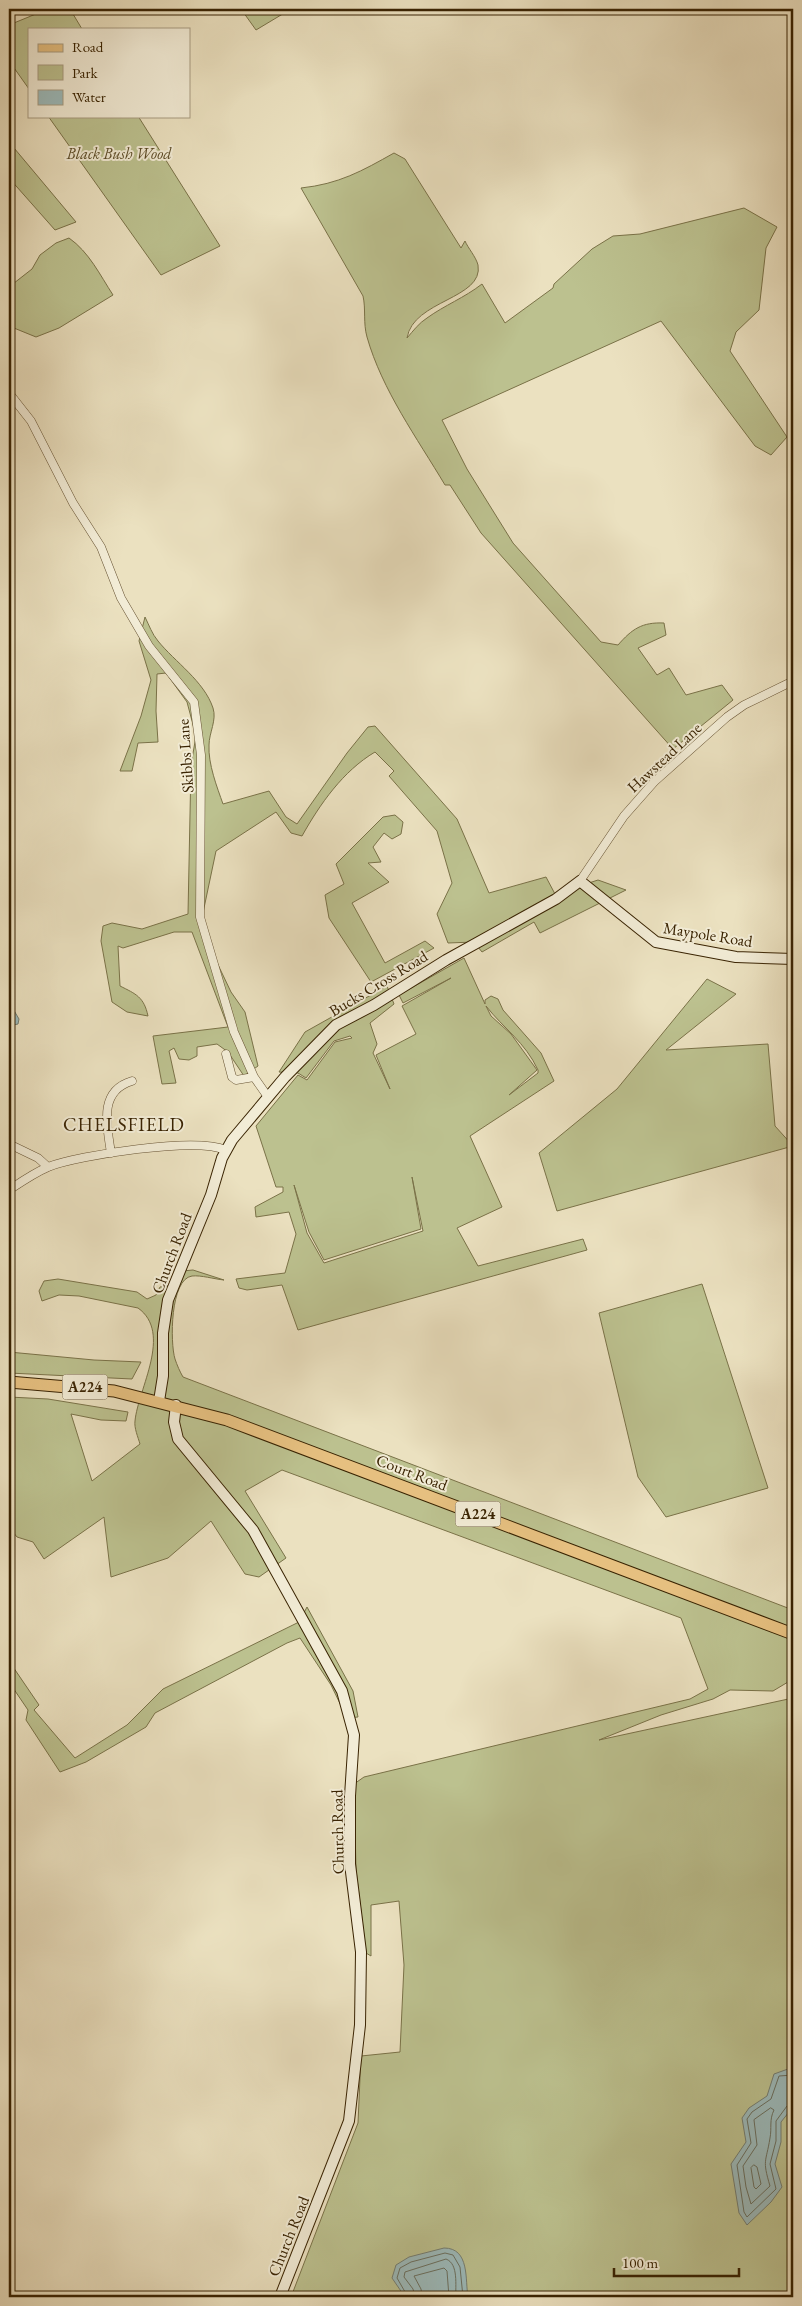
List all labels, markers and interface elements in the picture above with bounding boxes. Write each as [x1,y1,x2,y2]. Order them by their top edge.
legend [28,28,190,118]
text: Road [72,37,104,56]
text: Park [72,63,99,82]
text: Water [72,87,106,106]
park label: Black Bush Wood [66,143,172,164]
street label: Hawstead Lane [623,717,706,797]
street label: Skibbs Lane [172,718,199,794]
street label: Maypole Road [662,917,755,952]
street label: Bucks Cross Road [325,945,432,1021]
district label: CHELSFIELD [63,1112,185,1137]
street label: Church Road [146,1209,197,1297]
road number: A224 [62,1374,108,1400]
street label: Court Road [373,1449,451,1496]
road number: A224 [456,1502,500,1526]
street label: Church Road [326,1789,349,1875]
street label: Church Road [263,2192,314,2279]
scale bar [614,2246,740,2278]
text: 100 m [622,2253,659,2272]

